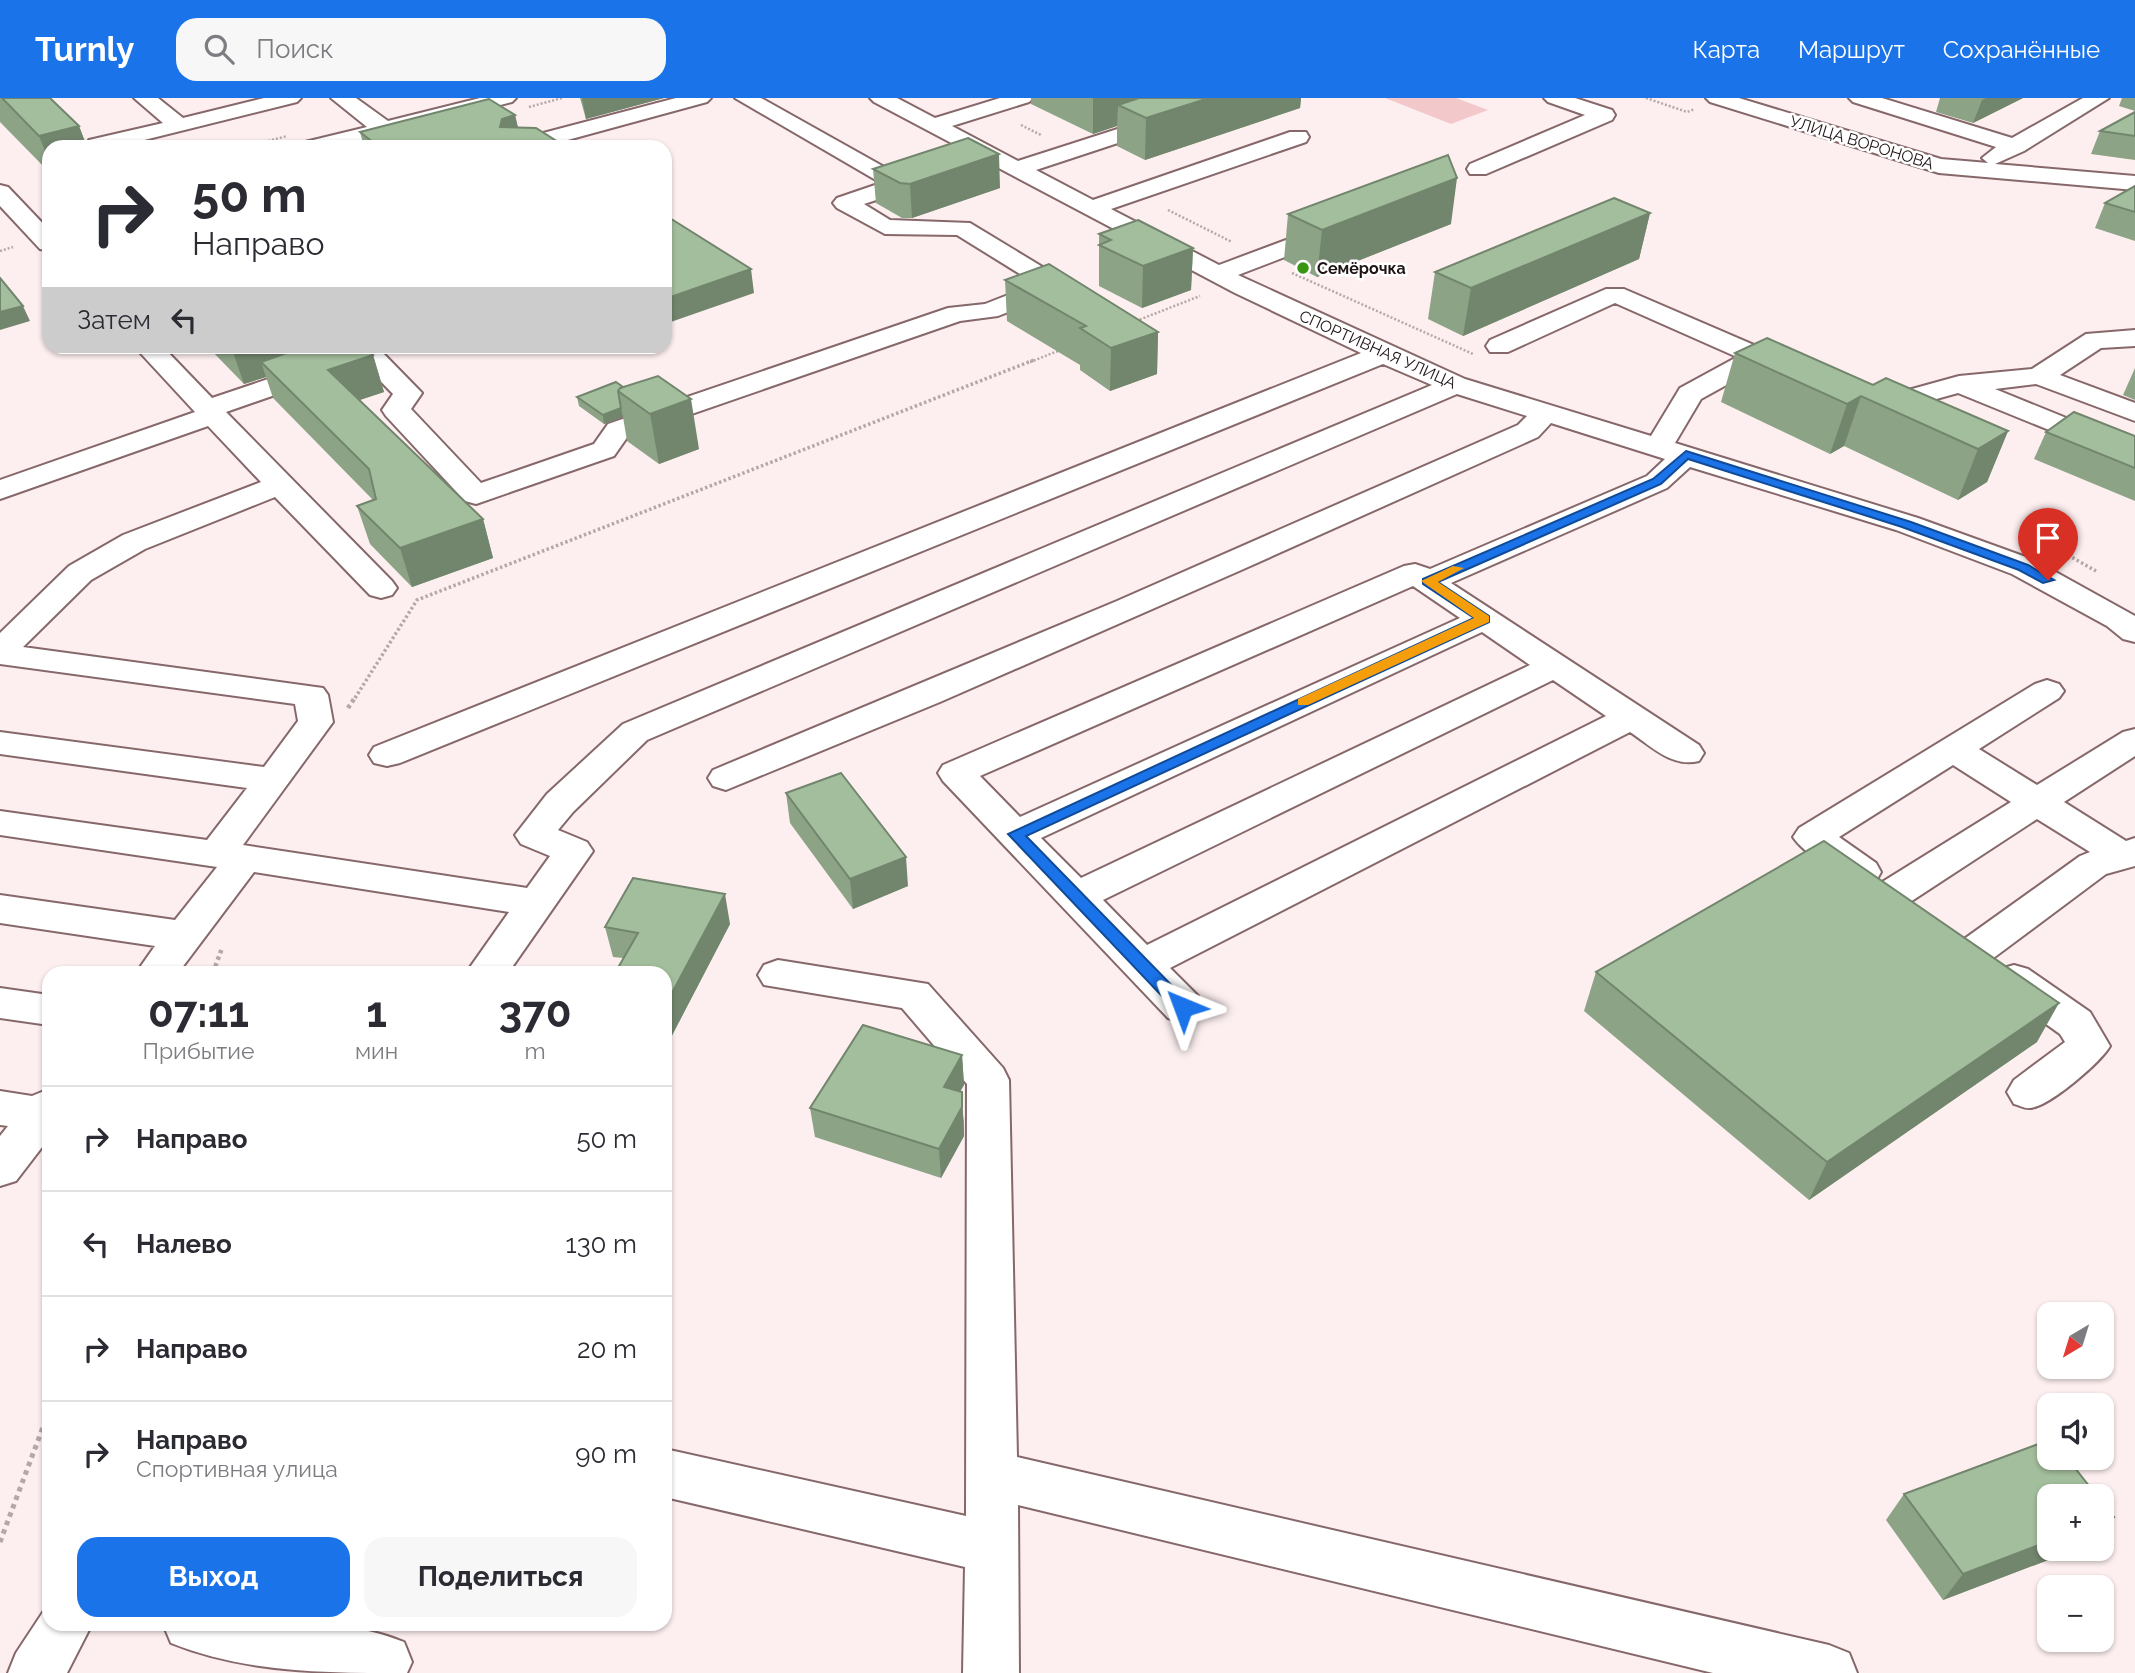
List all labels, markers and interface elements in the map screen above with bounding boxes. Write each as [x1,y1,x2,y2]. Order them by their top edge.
search box [176,18,666,81]
text: Turnly [35,30,134,69]
icon: search [200,30,238,68]
text: Поиск [256,34,334,64]
text: Карта [1692,35,1760,64]
text: Маршрут [1798,35,1905,64]
text: Сохранённые [1943,35,2100,64]
street label: УЛИЦА ВОРОНОВА [1788,112,1936,173]
text: 50 m [192,166,307,223]
icon: right [77,168,168,259]
text: Направо [192,225,324,262]
place label: Семёрочка [1317,259,1406,278]
marker: Семёрочка [1295,260,1311,276]
icon: left [165,301,203,339]
text: Затем [77,305,151,335]
street label: СПОРТИВНАЯ УЛИЦА [1296,306,1459,393]
pin [2018,508,2078,580]
icon: arrive [2029,519,2067,557]
position arrow [1146,970,1220,1044]
text: 07:11 [148,988,249,1037]
text: 1 [366,988,387,1037]
text: 370 [499,988,572,1037]
text: Прибытие [143,1037,255,1064]
text: мин [355,1037,398,1064]
text: m [525,1037,546,1064]
icon: right [77,1120,115,1158]
text: Направо [136,1124,247,1154]
text: 50 m [576,1124,637,1154]
icon: left [77,1225,115,1263]
text: Налево [136,1229,232,1259]
text: 130 m [566,1229,637,1259]
north arrow [2037,1302,2114,1379]
map controls [2037,1302,2114,1652]
icon: right [77,1330,115,1368]
text: Направо [136,1334,247,1364]
text: 20 m [577,1334,637,1364]
button: sound [2037,1393,2114,1470]
text: Направо [136,1425,247,1455]
icon: right [77,1435,115,1473]
text: 90 m [575,1439,637,1469]
text: Спортивная улица [136,1455,338,1482]
button: + [2037,1484,2114,1561]
button: Выход [77,1537,350,1617]
button: Поделиться [364,1537,637,1617]
button: − [2037,1575,2114,1652]

